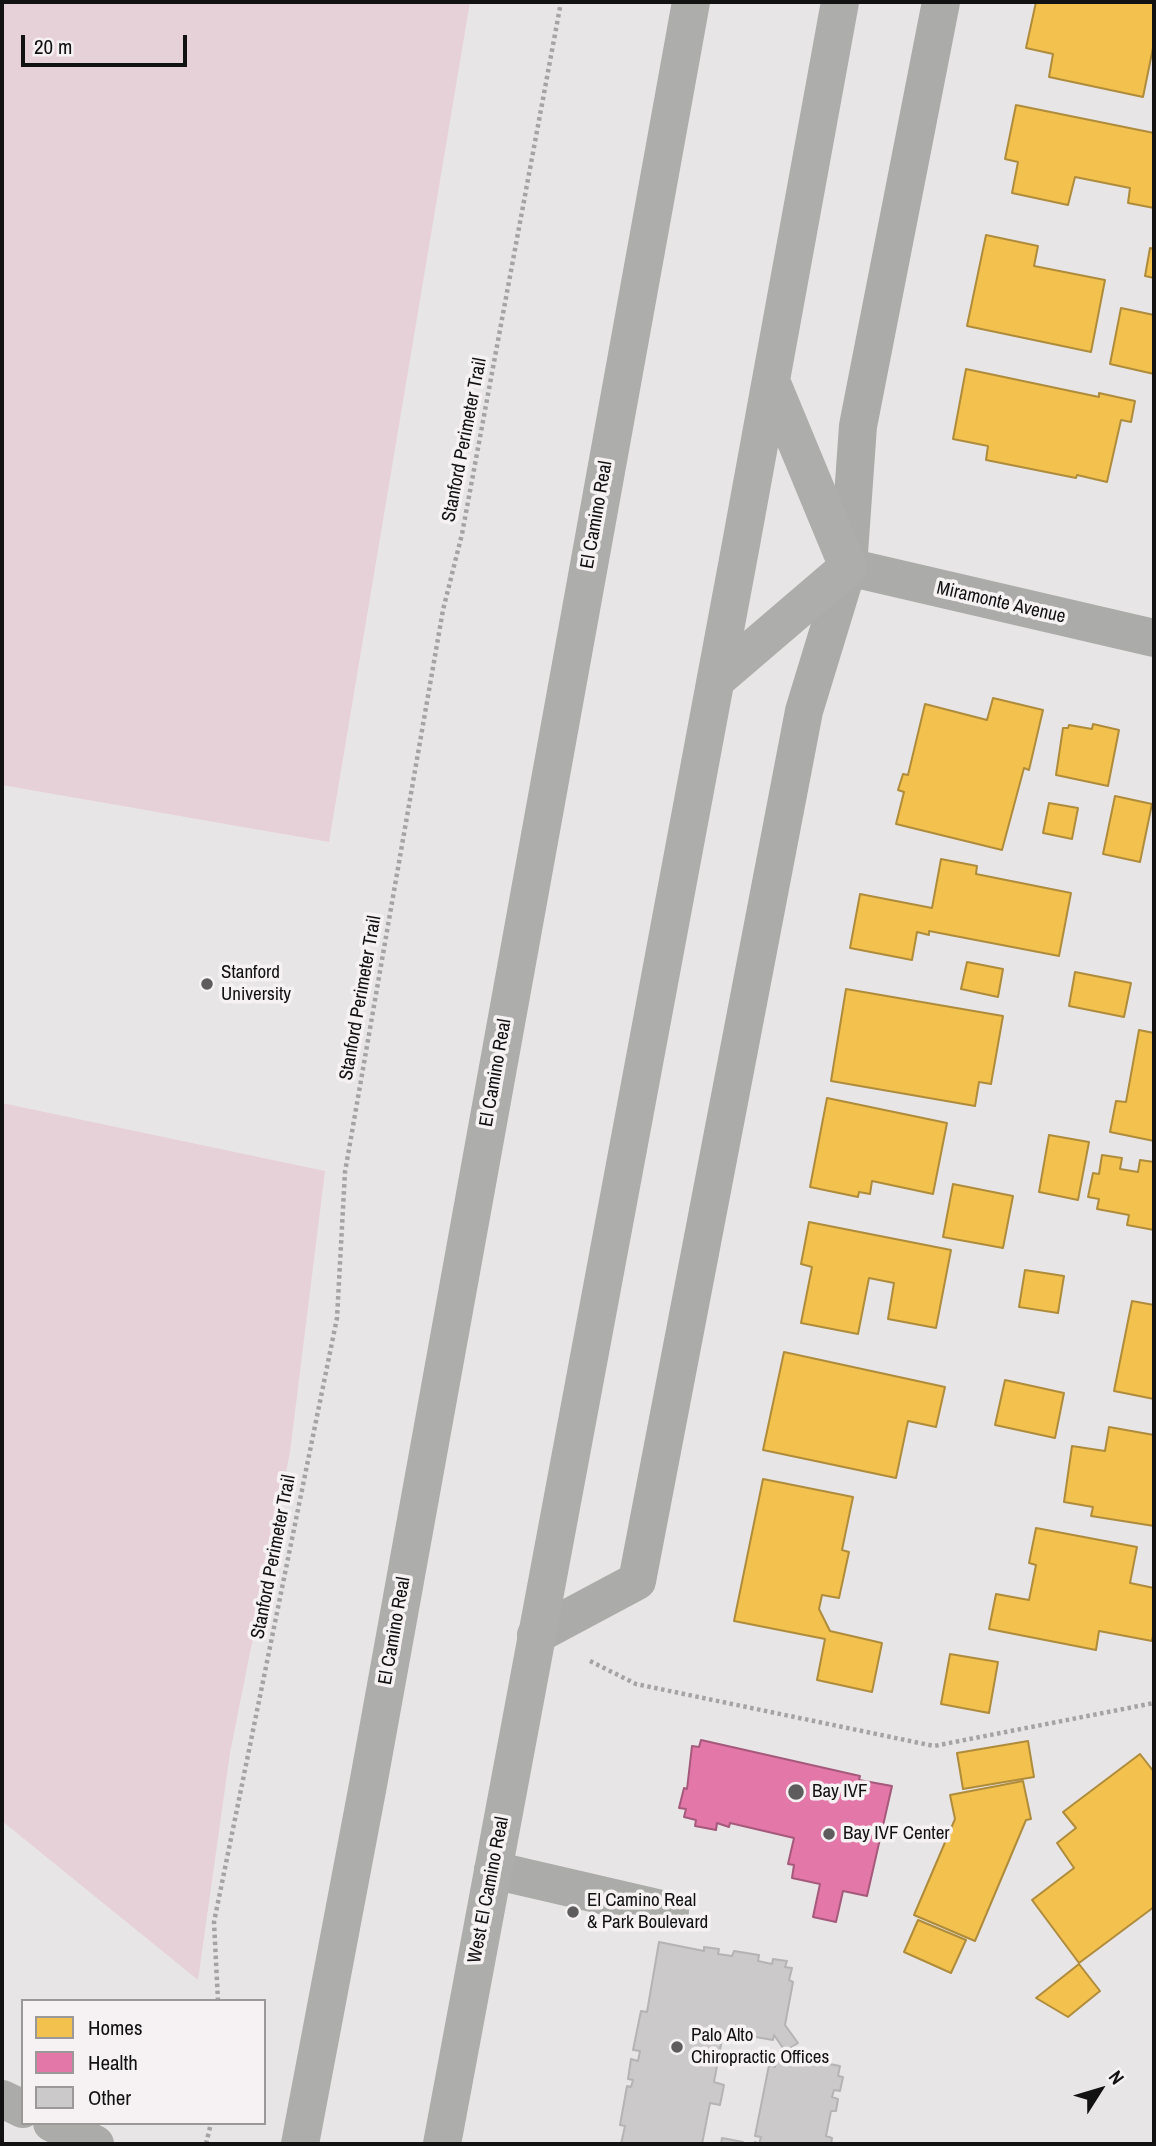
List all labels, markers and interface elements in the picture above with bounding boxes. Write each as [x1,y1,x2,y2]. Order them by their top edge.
scale bar [24,21,191,65]
text: 20 m [34,32,72,61]
street label: Stanford Perimeter Trail [438,356,492,524]
street label: El Camino Real [576,459,618,571]
street label: Miramonte Avenue [934,577,1068,629]
street label: Stanford Perimeter Trail [335,914,387,1082]
place label: Stanford University [221,962,291,1006]
marker: Stanford University [199,976,215,992]
street label: El Camino Real [475,1017,517,1129]
street label: Stanford Perimeter Trail [247,1473,301,1641]
street label: El Camino Real [374,1575,416,1687]
place label: Bay IVF [812,1781,867,1803]
marker: Bay IVF [786,1782,806,1802]
street label: West El Camino Real [464,1815,514,1965]
place label: Bay IVF Center [843,1823,950,1845]
marker: Bay IVF Center [821,1826,837,1842]
place label: El Camino Real & Park Boulevard [587,1890,708,1934]
marker: El Camino Real & Park Boulevard [565,1904,581,1920]
legend [21,1999,266,2125]
text: Homes [88,2013,143,2042]
place label: Palo Alto Chiropractic Offices [691,2025,829,2069]
marker: Palo Alto Chiropractic Offices [669,2039,685,2055]
text: Health [88,2048,138,2077]
north arrow [1065,2055,1135,2125]
text: N [1103,2065,1131,2090]
text: Other [88,2083,131,2112]

